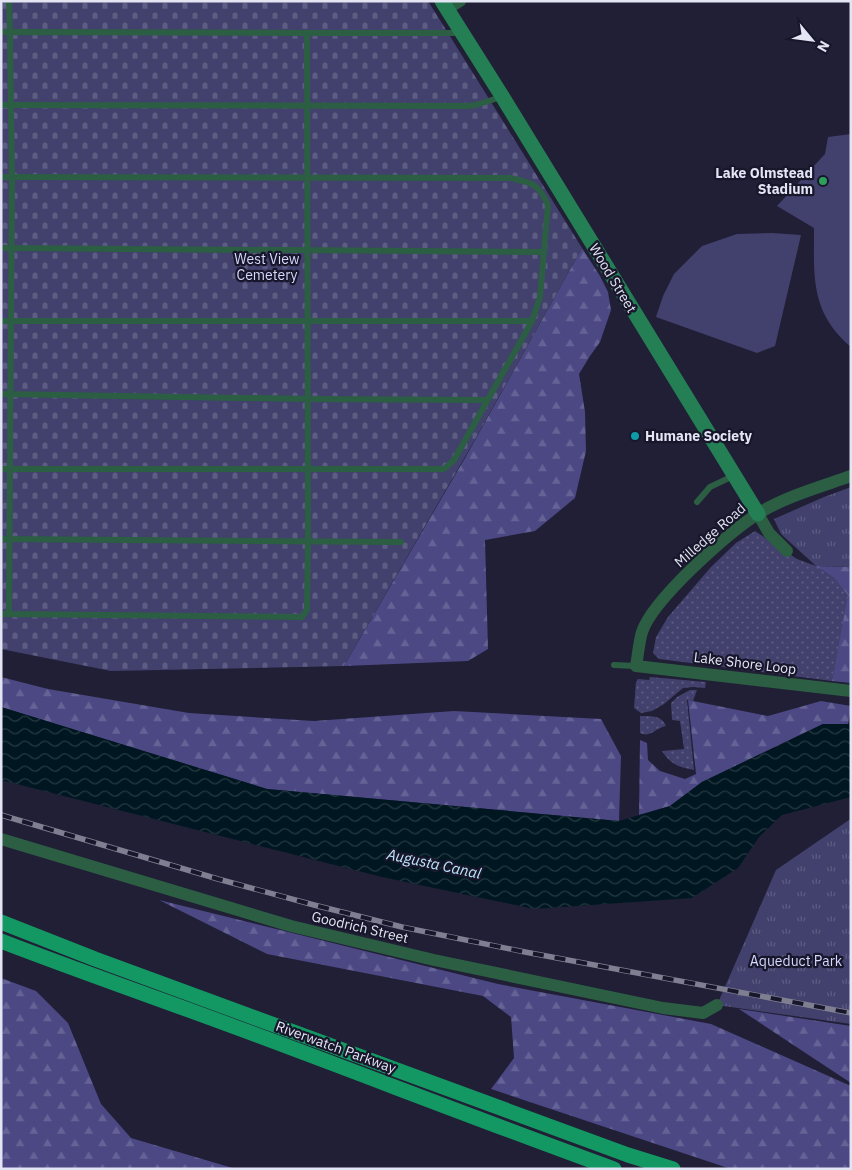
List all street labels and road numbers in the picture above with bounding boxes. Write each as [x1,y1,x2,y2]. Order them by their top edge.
street label: Wood Street [585,240,641,316]
street label: Milledge Road [671,499,749,571]
street label: Lake Shore Loop [693,648,797,678]
street label: Goodrich Street [310,907,410,947]
street label: Riverwatch Parkway [273,1017,399,1077]

